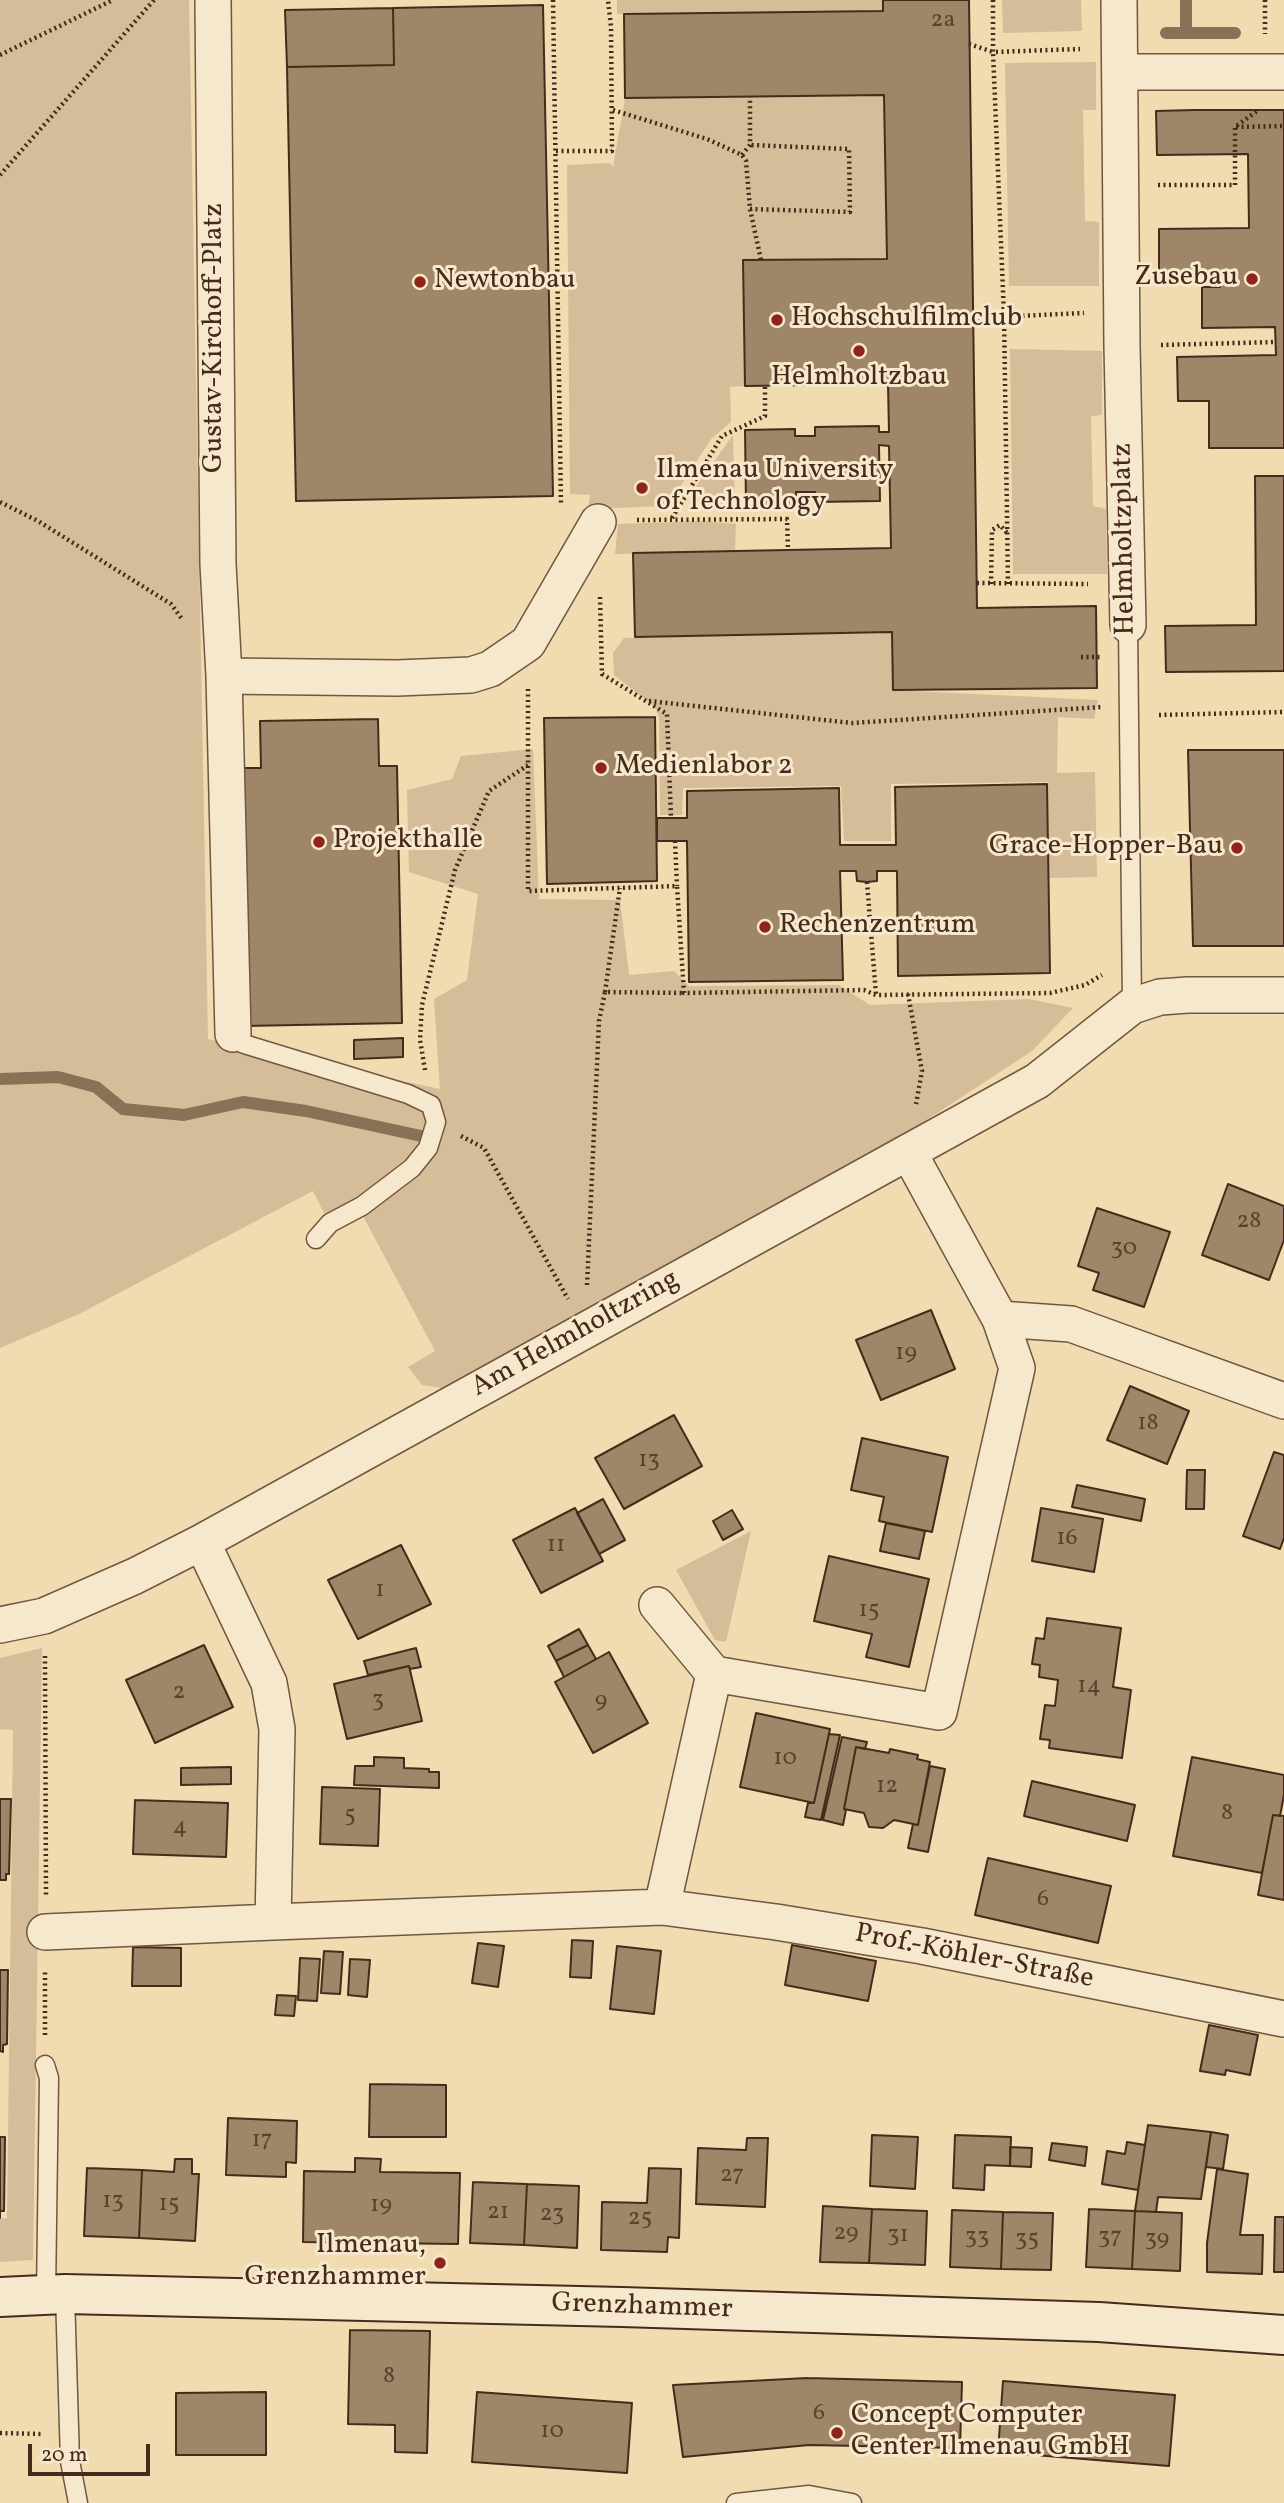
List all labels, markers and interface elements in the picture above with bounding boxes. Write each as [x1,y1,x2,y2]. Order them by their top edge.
house number: 2a [931,8,955,36]
street label: Gustav-Kirchoff-Platz [199,203,233,473]
place label: Zusebau [1134,262,1238,296]
place label: Newtonbau [434,265,576,299]
marker: Zusebau [1244,271,1260,287]
marker: Newtonbau [412,274,428,290]
place label: Hochschulfilmclub [791,303,1022,337]
marker: Hochschulfilmclub [769,312,785,328]
marker: Helmholtzbau [851,343,867,359]
place label: Helmholtzbau [771,362,947,396]
street label: Helmholtzplatz [1108,442,1144,636]
place label: Ilmenau University of Technology [656,455,893,521]
marker: Ilmenau University of Technology [634,480,650,496]
place label: Medienlabor 2 [615,751,793,785]
marker: Medienlabor 2 [593,760,609,776]
place label: Projekthalle [333,825,483,859]
place label: Grace-Hopper-Bau [989,831,1223,865]
marker: Projekthalle [311,834,327,850]
marker: Grace-Hopper-Bau [1229,840,1245,856]
place label: Rechenzentrum [779,910,976,944]
marker: Rechenzentrum [757,919,773,935]
house number: 28 [1236,1209,1262,1237]
house number: 30 [1111,1236,1137,1264]
street label: Am Helmholtzring [466,1264,686,1406]
house number: 19 [895,1341,917,1369]
house number: 18 [1137,1411,1159,1439]
house number: 13 [638,1448,660,1476]
house number: 16 [1056,1526,1078,1554]
house number: 11 [547,1533,565,1561]
house number: 1 [375,1578,385,1606]
house number: 15 [859,1598,879,1626]
house number: 14 [1077,1674,1101,1702]
house number: 2 [173,1680,185,1708]
house number: 3 [372,1688,384,1716]
house number: 9 [595,1689,607,1717]
house number: 10 [773,1746,797,1774]
house number: 12 [876,1774,898,1802]
house number: 8 [1221,1801,1233,1829]
house number: 5 [344,1803,356,1831]
house number: 4 [173,1815,187,1843]
house number: 6 [1037,1887,1049,1915]
street label: Prof.-Köhler-Straße [852,1918,1096,1998]
house number: 17 [252,2128,272,2156]
house number: 27 [720,2163,744,2191]
house number: 13 [102,2189,124,2217]
house number: 15 [159,2192,179,2220]
house number: 19 [370,2193,392,2221]
house number: 21 [487,2200,509,2228]
house number: 23 [540,2202,564,2230]
house number: 25 [628,2206,652,2234]
house number: 29 [833,2221,859,2249]
house number: 31 [887,2223,909,2251]
house number: 33 [965,2225,989,2253]
house number: 37 [1098,2225,1122,2253]
house number: 35 [1015,2227,1039,2255]
house number: 39 [1145,2227,1169,2255]
place label: Ilmenau, Grenzhammer [245,2230,426,2296]
marker: Ilmenau, Grenzhammer [432,2255,448,2271]
street label: Grenzhammer [551,2288,733,2328]
house number: 8 [383,2364,395,2392]
place label: Concept Computer Center Ilmenau GmbH [851,2400,1129,2466]
house number: 6 [813,2401,825,2429]
house number: 10 [540,2419,564,2447]
marker: Concept Computer Center Ilmenau GmbH [829,2425,845,2441]
scale bar [32,2430,154,2474]
text: 20 m [41,2441,87,2470]

